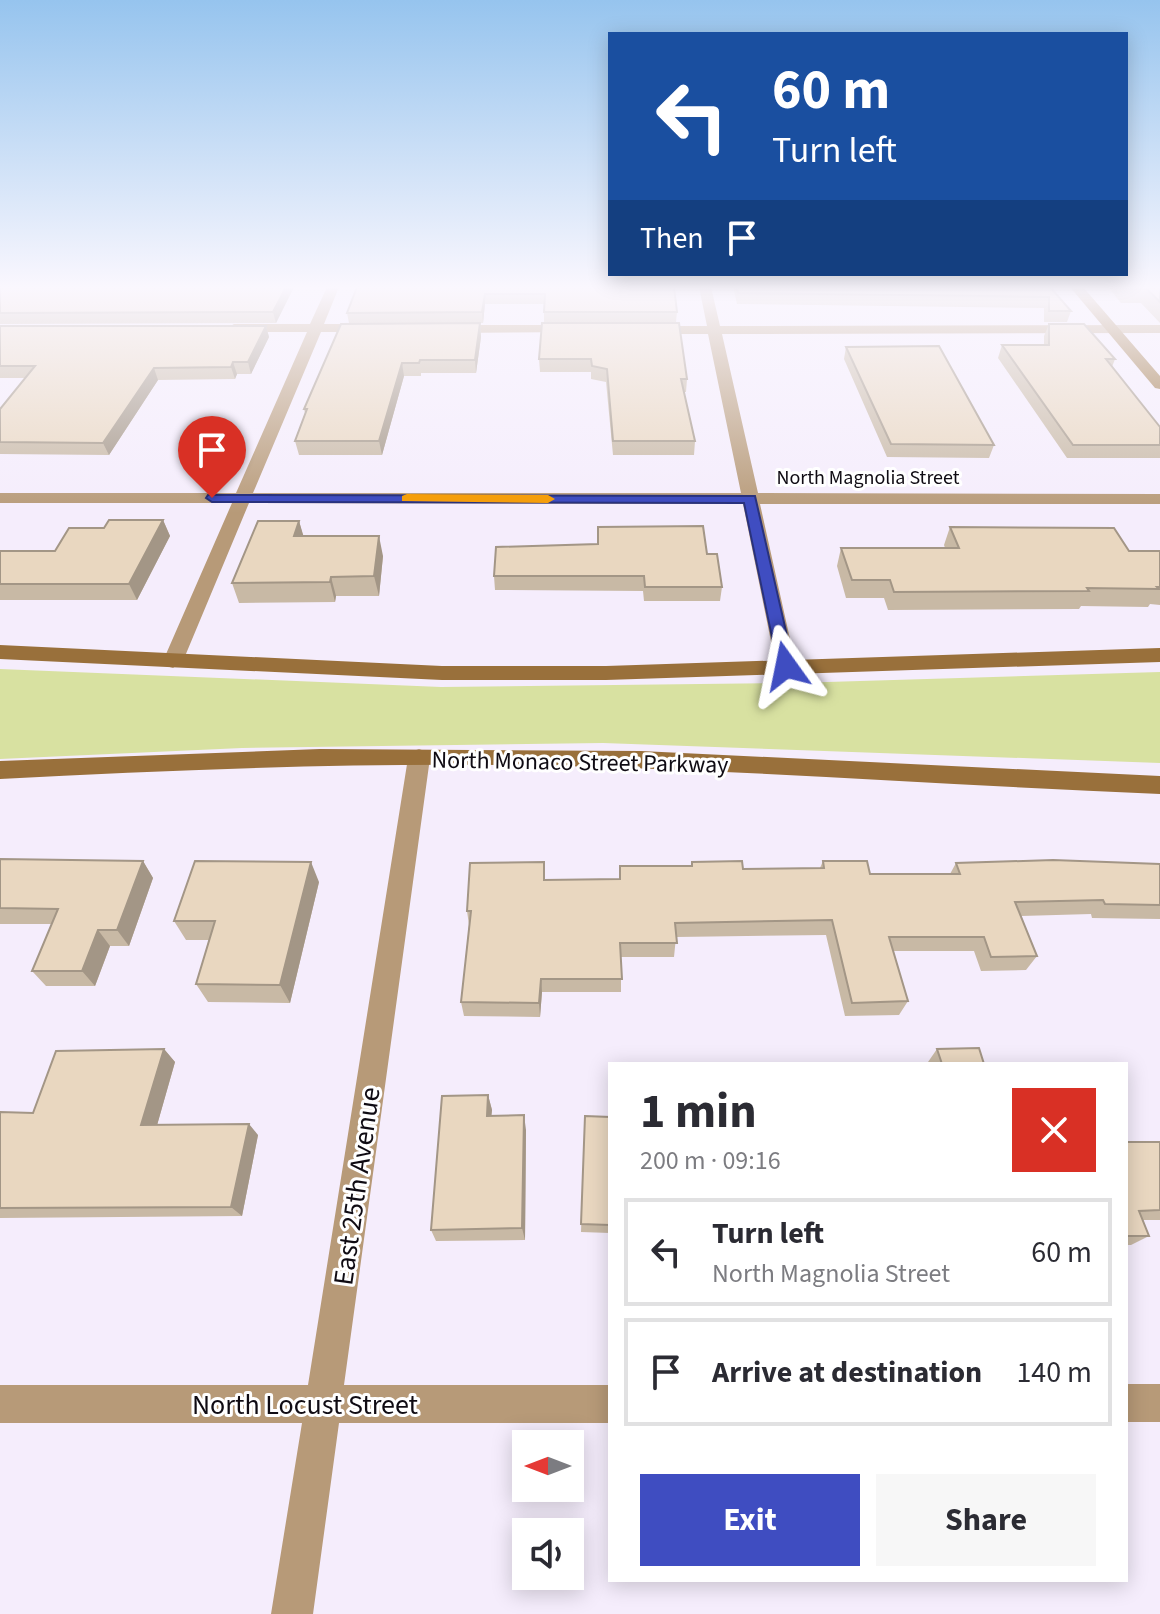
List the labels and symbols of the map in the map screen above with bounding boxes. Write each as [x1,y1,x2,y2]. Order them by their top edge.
pin [178,416,246,498]
street label: North Magnolia Street [776,464,960,492]
position arrow [744,624,828,708]
street label: North Monaco Street Parkway [431,742,729,783]
street label: East 25th Avenue [323,1085,391,1288]
street label: North Locust Street [192,1385,419,1425]
north arrow [512,1430,584,1502]

